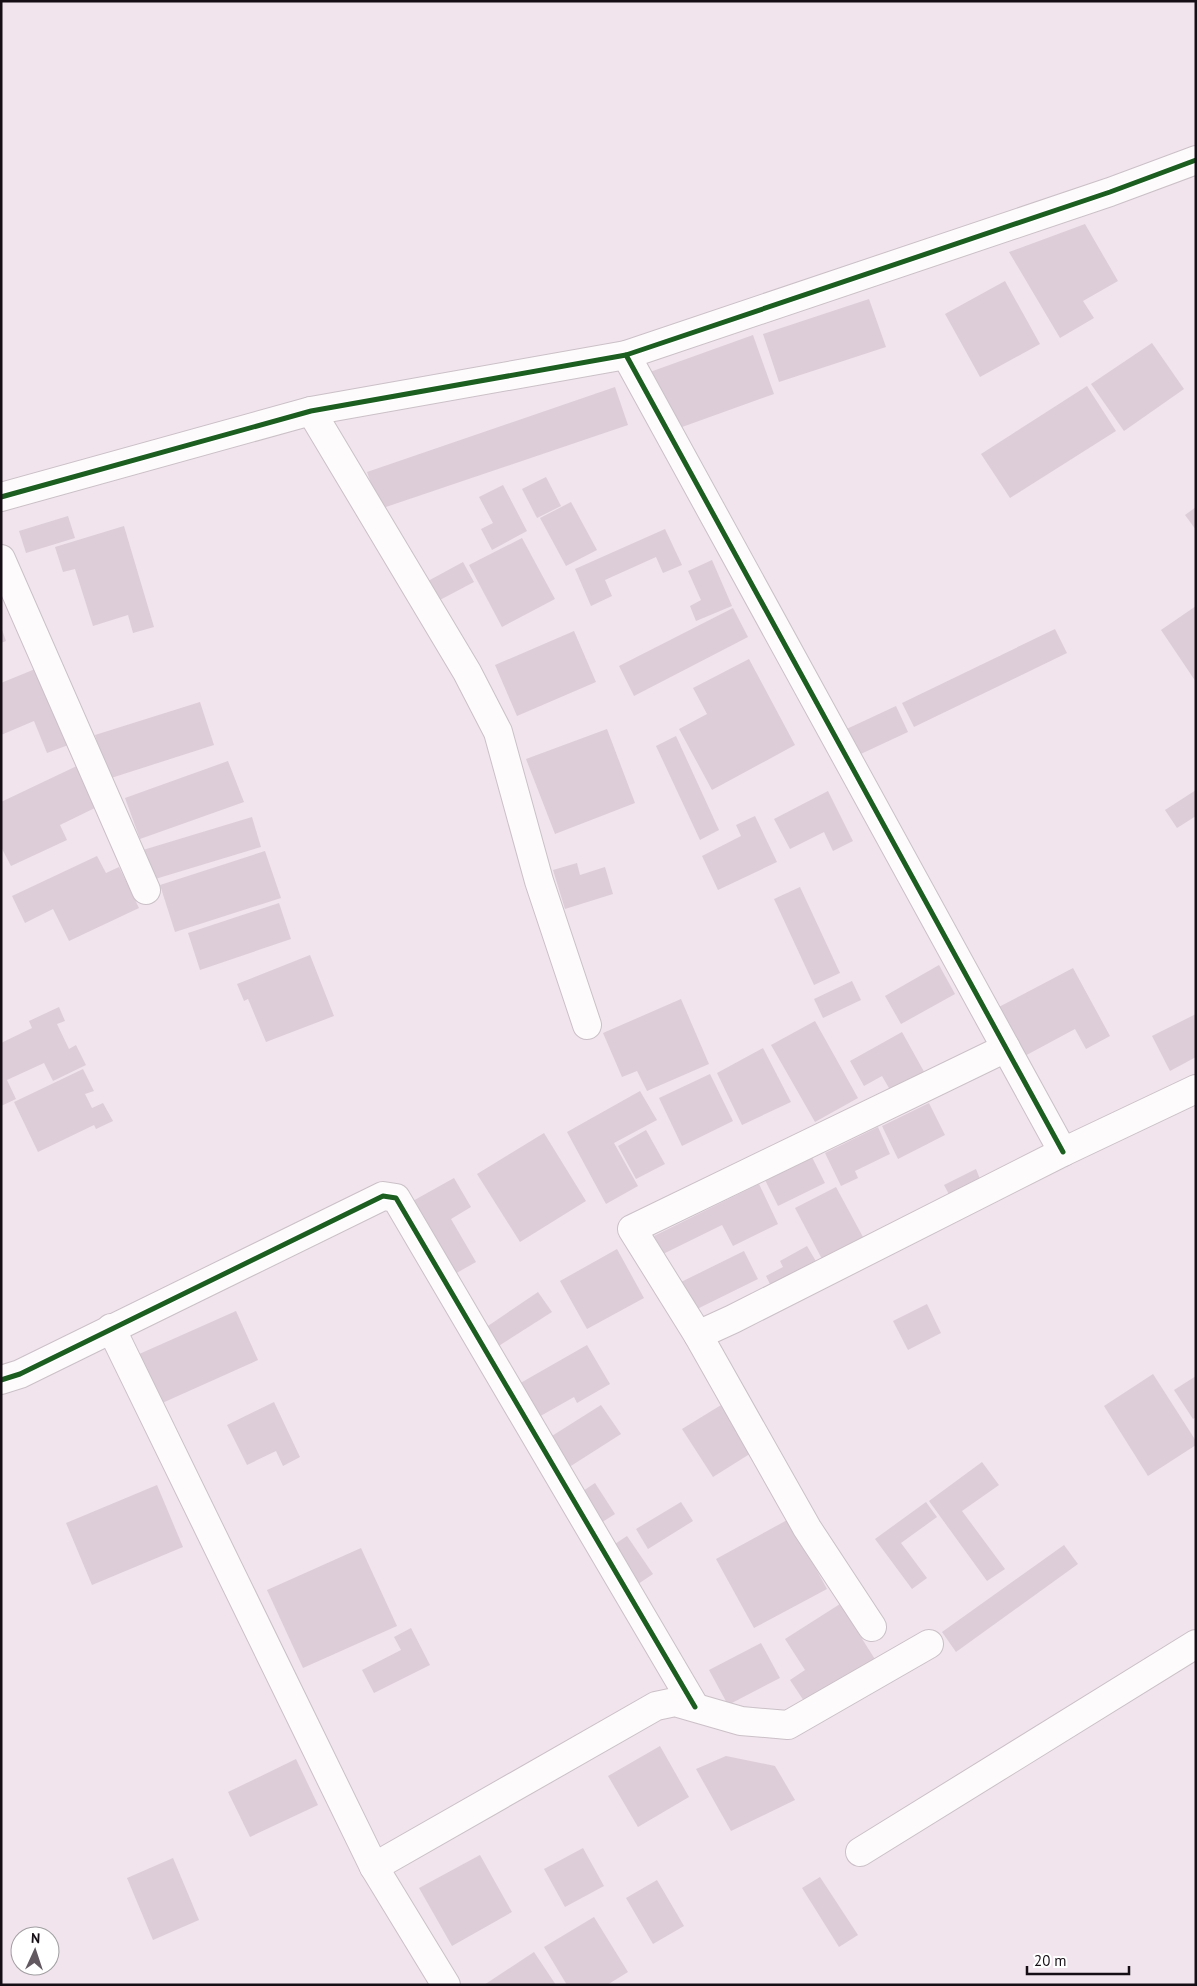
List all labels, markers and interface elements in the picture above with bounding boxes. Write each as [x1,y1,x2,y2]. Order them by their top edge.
north arrow [10,1926,60,1976]
text: N [31,1929,41,1947]
scale bar [1027,1944,1130,1976]
text: 20 m [1034,1951,1067,1970]

